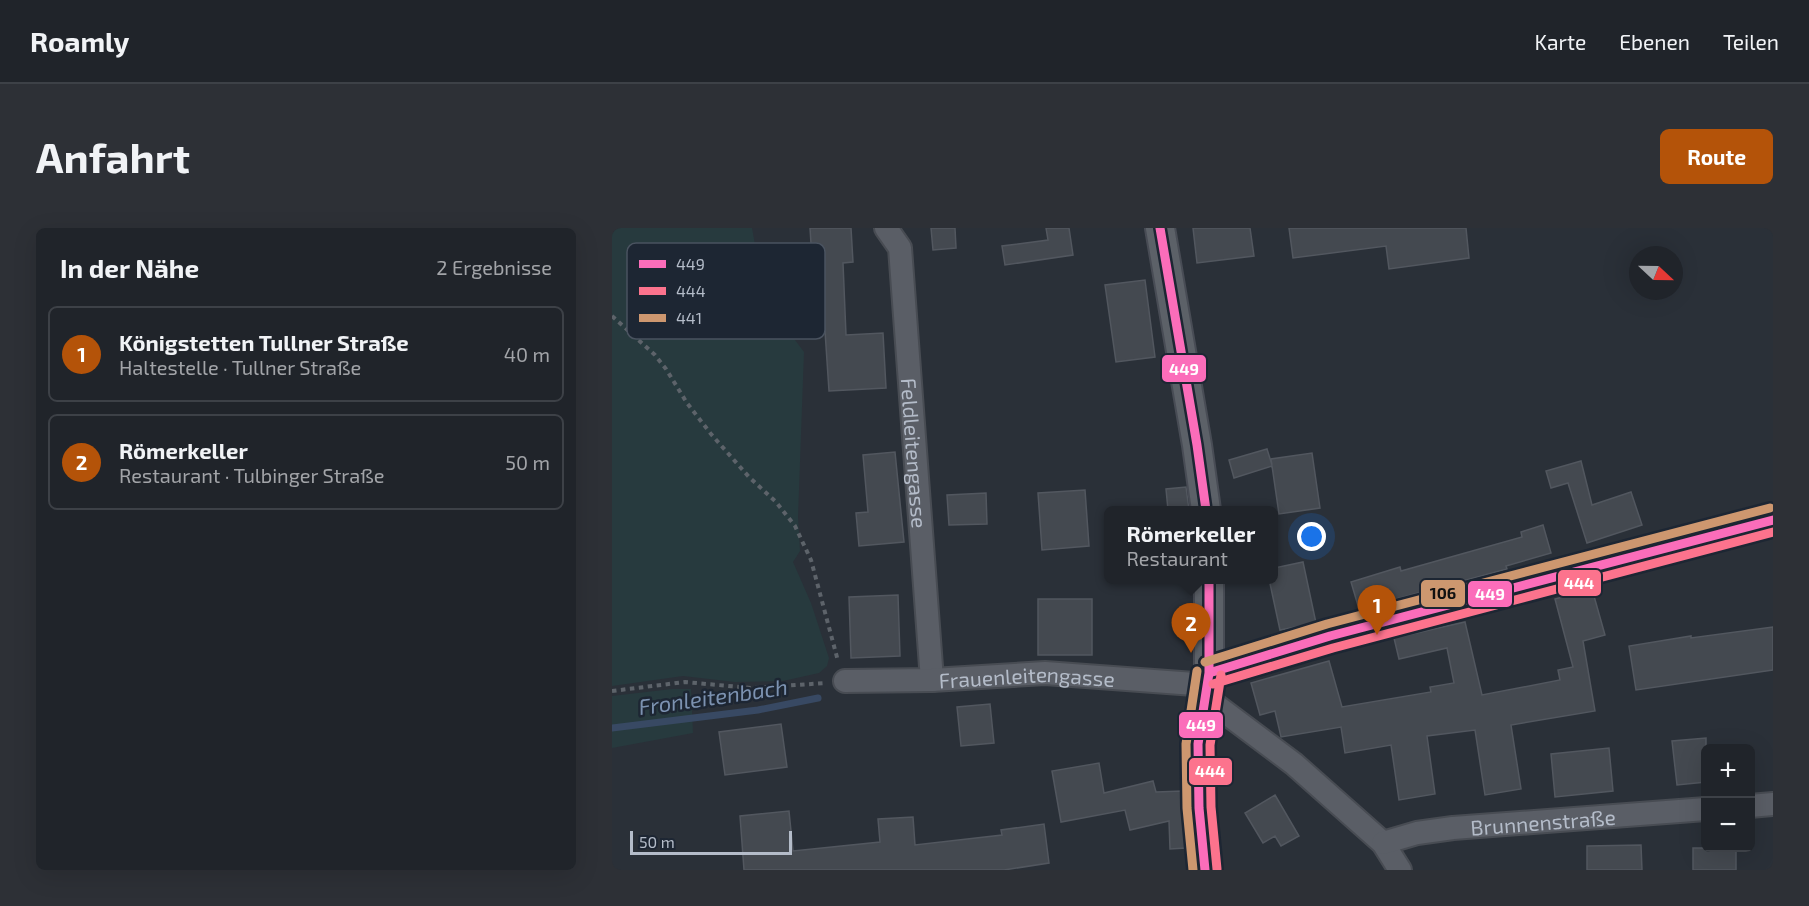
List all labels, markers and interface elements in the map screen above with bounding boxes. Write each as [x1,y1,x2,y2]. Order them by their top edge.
text: Roamly [30,24,129,58]
text: Karte [1535,29,1586,54]
text: Ebenen [1619,29,1690,54]
text: Teilen [1723,29,1779,54]
button: Route [1660,129,1773,184]
text: Anfahrt [36,131,190,181]
legend [627,243,825,339]
north arrow [1629,246,1683,300]
text: In der Nähe [60,252,199,283]
text: 449 [676,254,705,273]
text: 2 Ergebnisse [436,255,552,279]
text: 444 [676,281,706,300]
text: 441 [676,308,702,327]
text: Königstetten Tullner Straße [119,329,409,355]
text: 1 [77,342,86,366]
text: 40 m [504,342,550,366]
line badge: 449 [1161,354,1207,383]
text: Haltestelle · Tullner Straße [119,355,361,379]
text: 449 [1169,359,1199,378]
street label: Feldleitengasse [897,377,933,529]
text: Römerkeller [119,437,248,463]
text: 2 [76,450,87,474]
text: 50 m [505,450,550,474]
text: Restaurant · Tulbinger Straße [119,463,385,487]
popup [1104,506,1278,584]
text: Römerkeller [1127,520,1255,546]
your location [1297,522,1326,551]
text: Restaurant [1127,546,1228,570]
line badge: 444 [1557,569,1602,597]
text: 444 [1564,573,1594,592]
line badge: 106 [1420,579,1466,608]
line badge: 449 [1467,580,1513,608]
text: 106 [1430,583,1456,602]
text: 449 [1475,584,1505,603]
pin: 1 [1358,586,1396,635]
pin: 2 [1172,604,1210,653]
street label: Frauenleitengasse [938,660,1116,692]
water label: Fronleitenbach [637,673,789,719]
line badge: 449 [1178,711,1224,739]
text: 449 [1186,715,1216,734]
map controls [1701,744,1755,852]
button: + [1701,744,1755,798]
line badge: 444 [1188,757,1233,786]
text: 444 [1195,761,1225,780]
button: − [1701,798,1755,852]
street label: Brunnenstraße [1470,803,1616,839]
scale bar [630,828,792,856]
text: 50 m [639,832,675,851]

